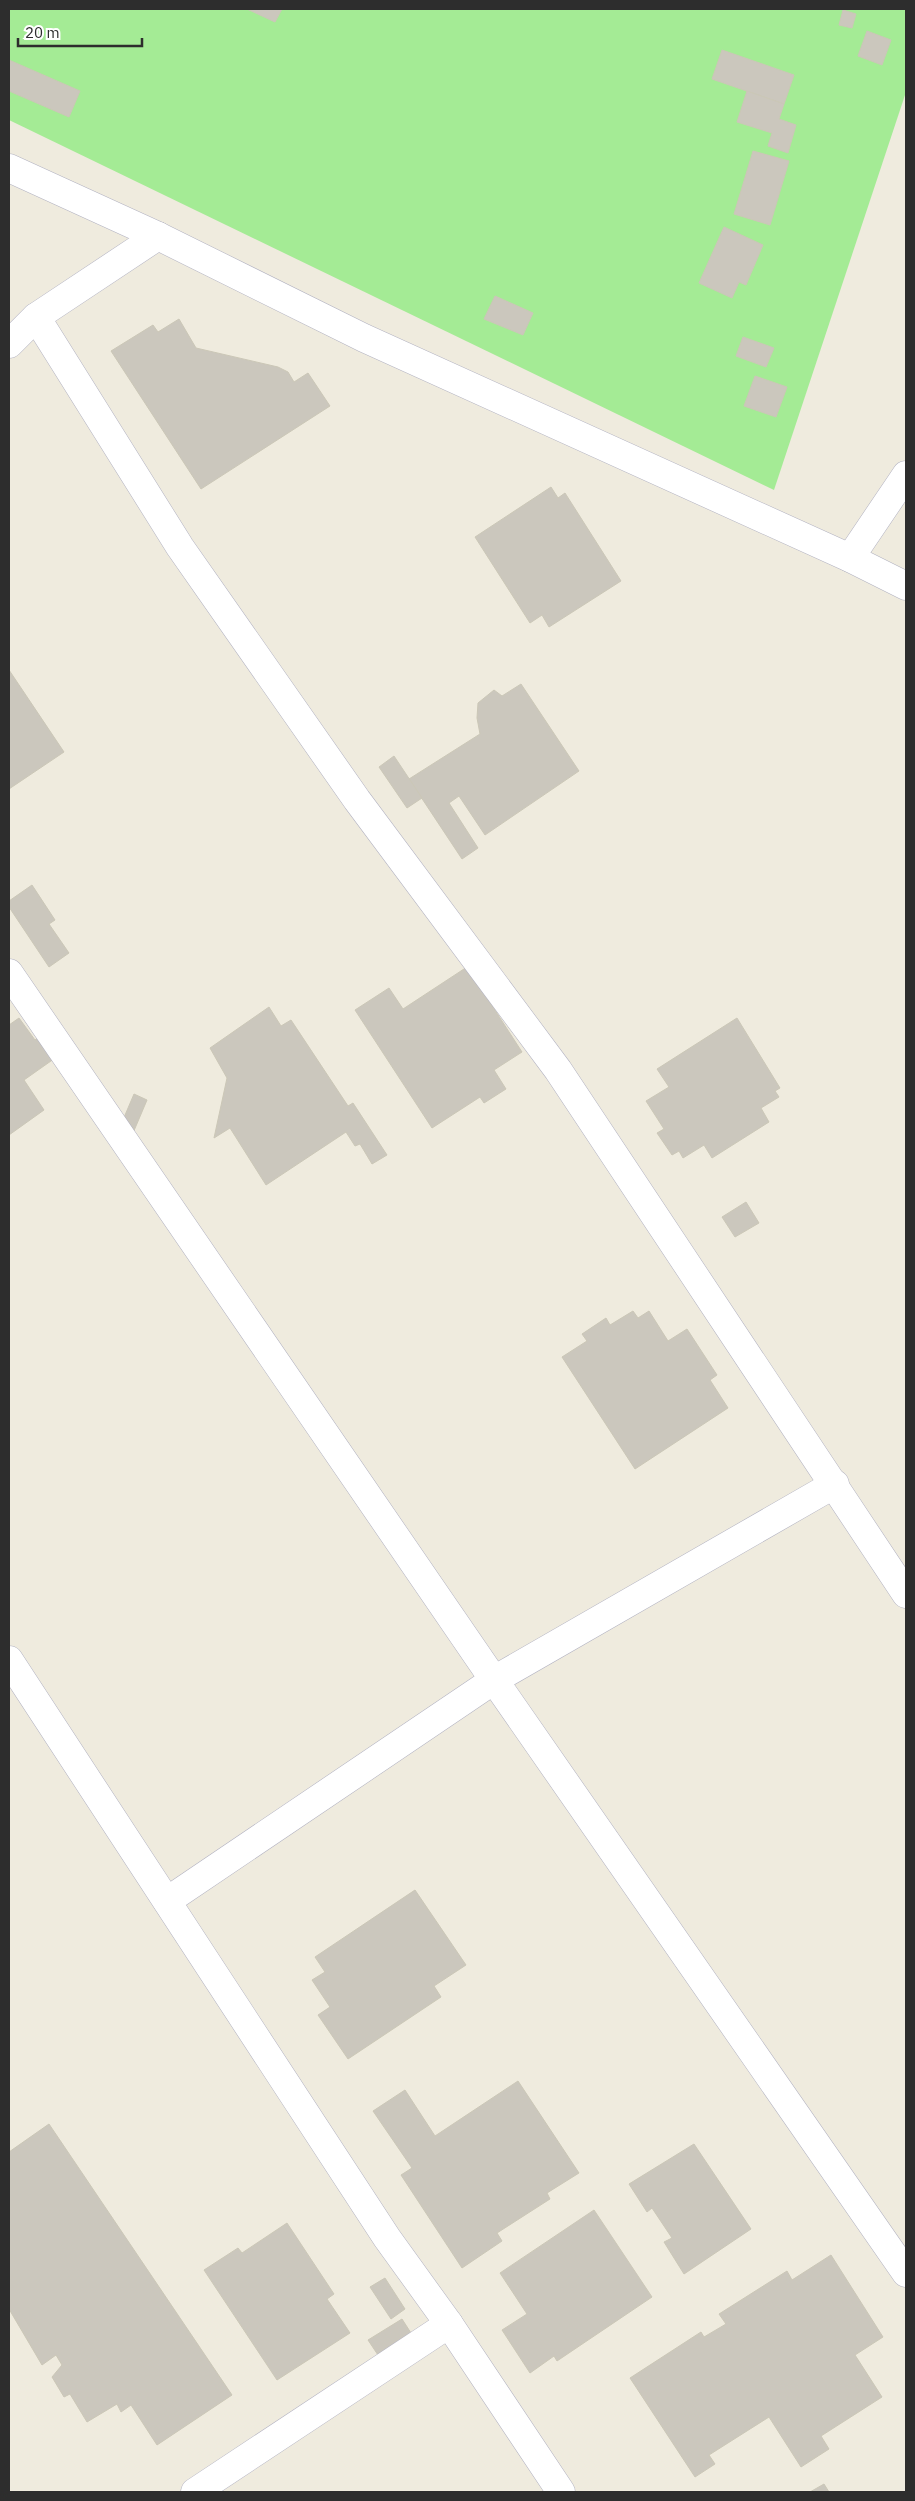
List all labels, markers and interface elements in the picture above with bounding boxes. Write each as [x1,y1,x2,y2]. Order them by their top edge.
scale bar [18,15,141,47]
text: 20 m [25,23,60,42]

